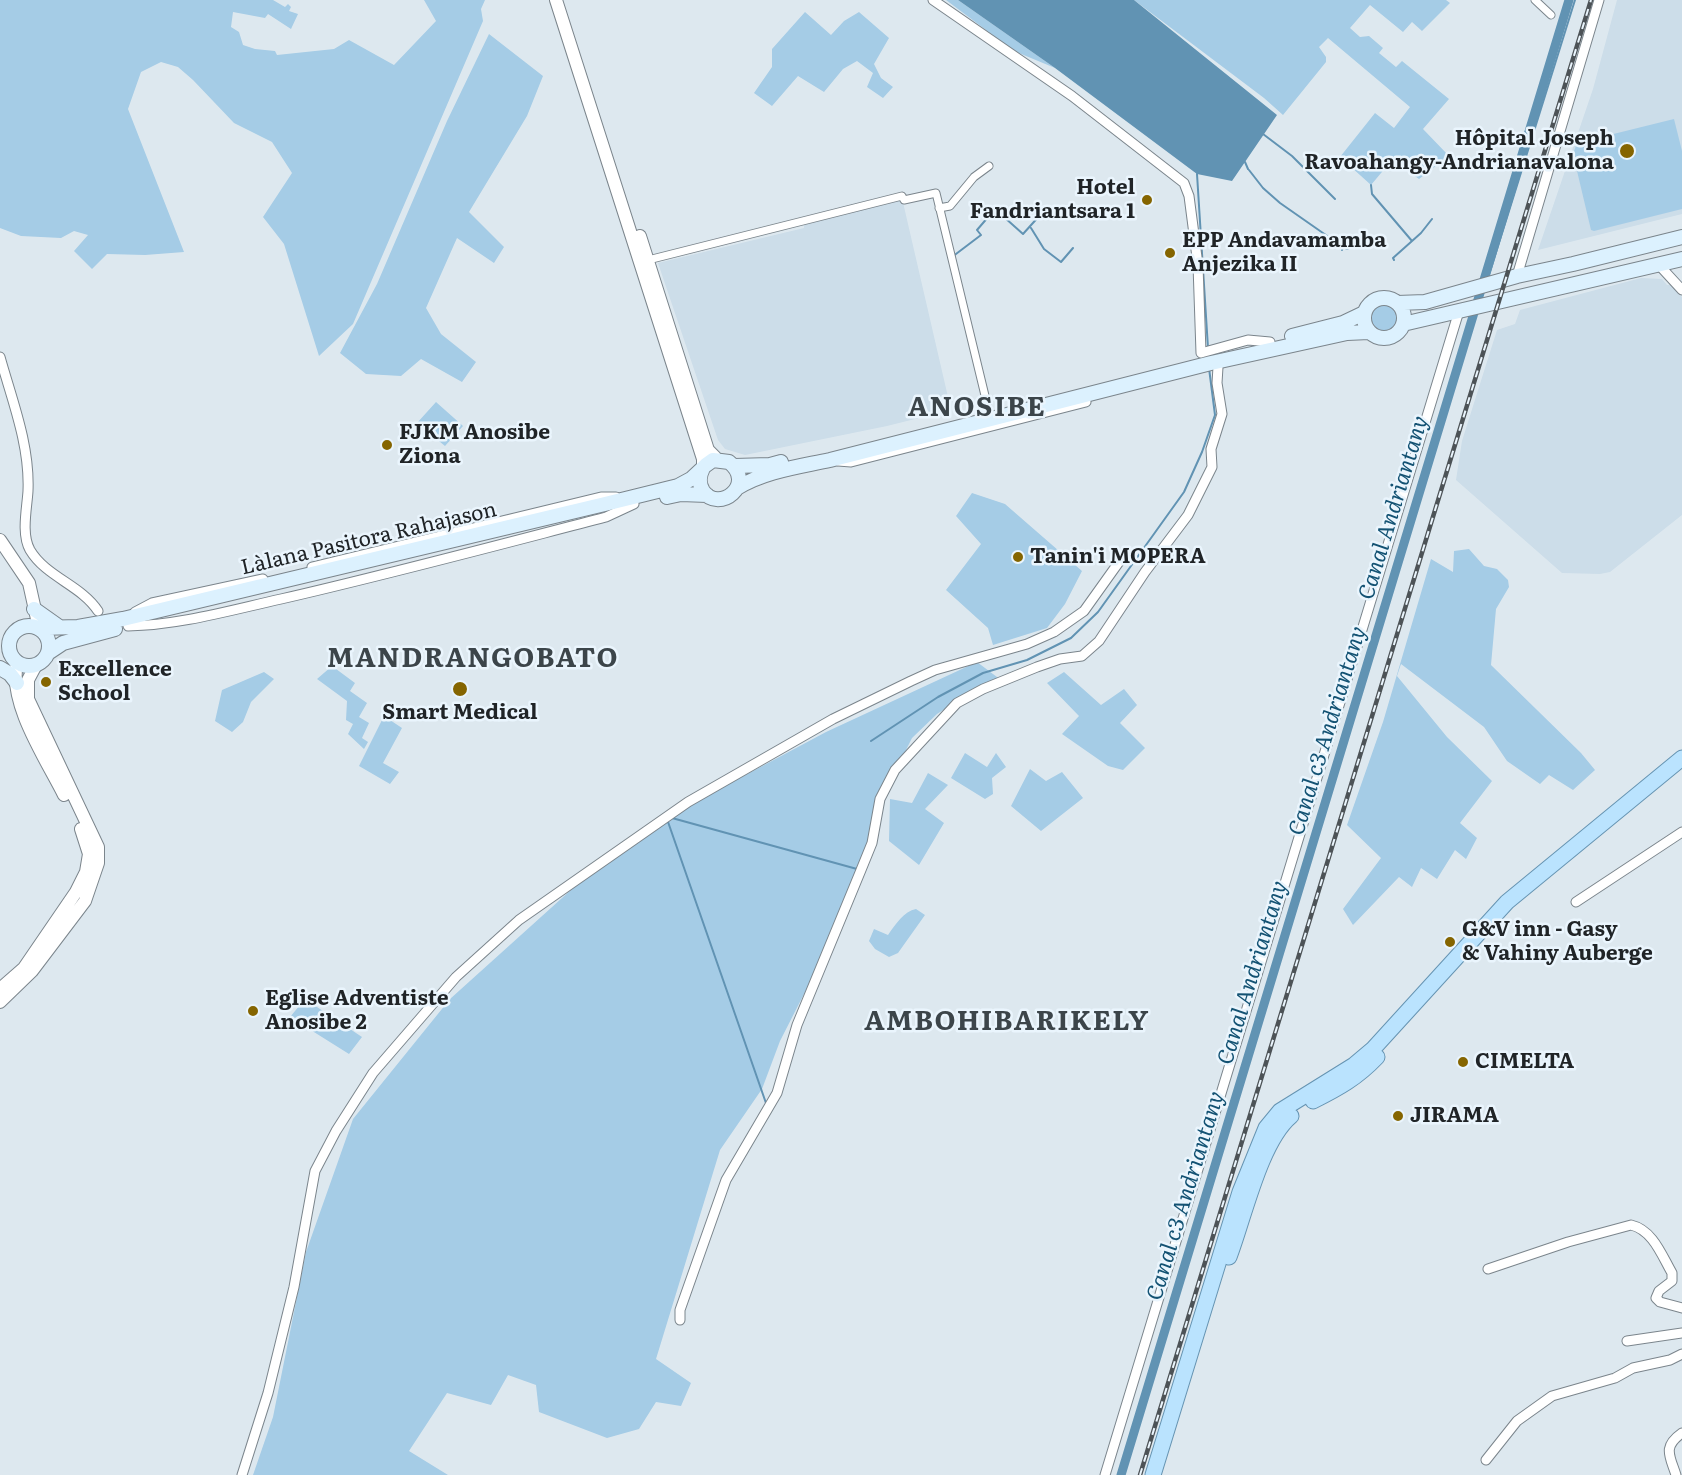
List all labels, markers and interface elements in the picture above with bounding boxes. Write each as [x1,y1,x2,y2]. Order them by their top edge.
place label: Hôpital Joseph Ravoahangy-Andrianavalona [1304,126,1614,176]
marker: Hôpital Joseph Ravoahangy-Andrianavalona [1618,142,1636,160]
place label: Hotel Fandriantsara 1 [970,175,1135,225]
marker: Hotel Fandriantsara 1 [1140,193,1154,207]
place label: EPP Andavamamba Anjezika II [1182,228,1386,278]
marker: EPP Andavamamba Anjezika II [1163,246,1177,260]
district label: ANOSIBE [908,392,1046,424]
water label: Canal Andriantany [1354,413,1434,603]
place label: FJKM Anosibe Ziona [399,420,550,470]
marker: FJKM Anosibe Ziona [380,438,394,452]
street label: Làlana Pasitora Rahajason [239,497,499,581]
place label: Tanin'i MOPERA [1030,544,1206,570]
marker: Tanin'i MOPERA [1011,550,1025,564]
water label: Canal c3 Andriantany [1284,623,1372,839]
district label: MANDRANGOBATO [327,643,619,675]
place label: Excellence School [58,657,172,707]
marker: Excellence School [39,675,53,689]
marker: Smart Medical [451,680,469,698]
place label: Smart Medical [382,700,538,726]
water label: Canal Andriantany [1213,878,1293,1068]
place label: G&V inn - Gasy & Vahiny Auberge [1462,917,1653,967]
marker: G&V inn - Gasy & Vahiny Auberge [1443,935,1457,949]
place label: Eglise Adventiste Anosibe 2 [265,986,449,1036]
marker: Eglise Adventiste Anosibe 2 [246,1004,260,1018]
district label: AMBOHIBARIKELY [864,1006,1150,1038]
place label: CIMELTA [1475,1049,1574,1075]
marker: CIMELTA [1456,1055,1470,1069]
water label: Canal c3 Andriantany [1142,1088,1230,1304]
place label: JIRAMA [1410,1103,1499,1129]
marker: JIRAMA [1391,1109,1405,1123]

